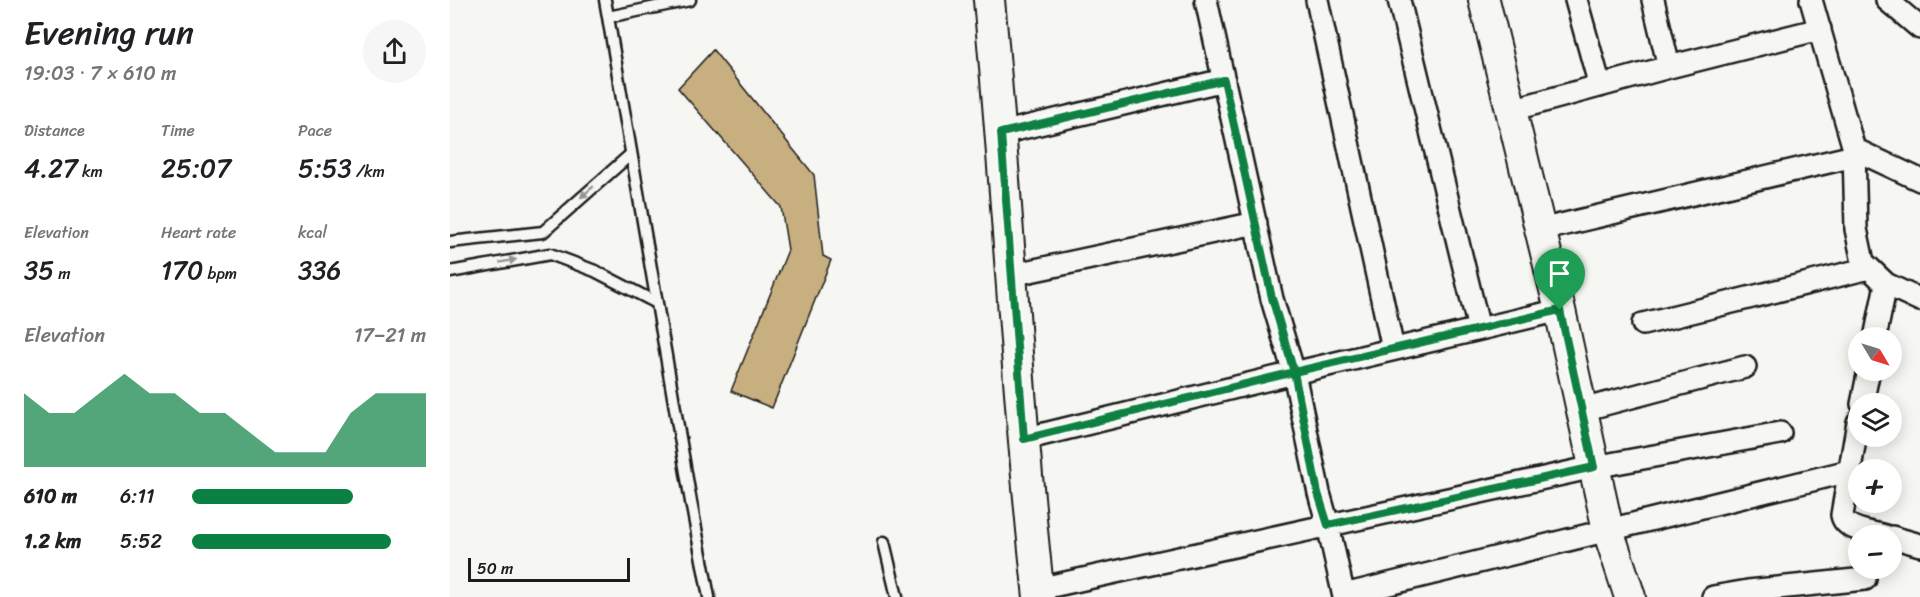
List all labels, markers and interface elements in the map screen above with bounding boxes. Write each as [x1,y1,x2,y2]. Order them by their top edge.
text: Evening run [24,4,194,62]
button: share [363,20,426,83]
text: 19:03 · 7 × 610 m [24,56,176,91]
text: Distance [24,116,85,145]
text: Time [161,116,195,145]
text: Pace [298,116,332,145]
text: 4.27 [24,145,78,191]
text: 25:07 [161,145,231,191]
text: 5:53 [298,145,352,191]
text: km [78,157,103,186]
text: /km [352,157,385,186]
one-way arrow [580,186,595,199]
text: Elevation [24,218,89,247]
text: Heart rate [161,218,236,247]
text: kcal [298,218,327,247]
text: 35 [24,247,54,293]
text: 170 [161,247,203,293]
text: 336 [298,247,341,293]
pin [1534,248,1585,310]
one-way arrow [498,257,517,266]
icon: arrive [1543,257,1576,290]
text: m [54,259,71,288]
text: bpm [203,259,237,288]
text: Elevation [24,318,105,353]
text: 17–21 m [354,318,426,353]
north arrow [1848,327,1902,381]
map controls [1848,327,1902,579]
button: layers [1848,393,1902,447]
button: + [1848,459,1902,513]
text: 610 m [24,479,77,514]
text: 6:11 [120,479,155,514]
text: 1.2 km [24,524,81,559]
text: 5:52 [120,524,162,559]
button: − [1848,525,1902,579]
text: 50 m [477,554,513,583]
scale bar [468,555,630,582]

